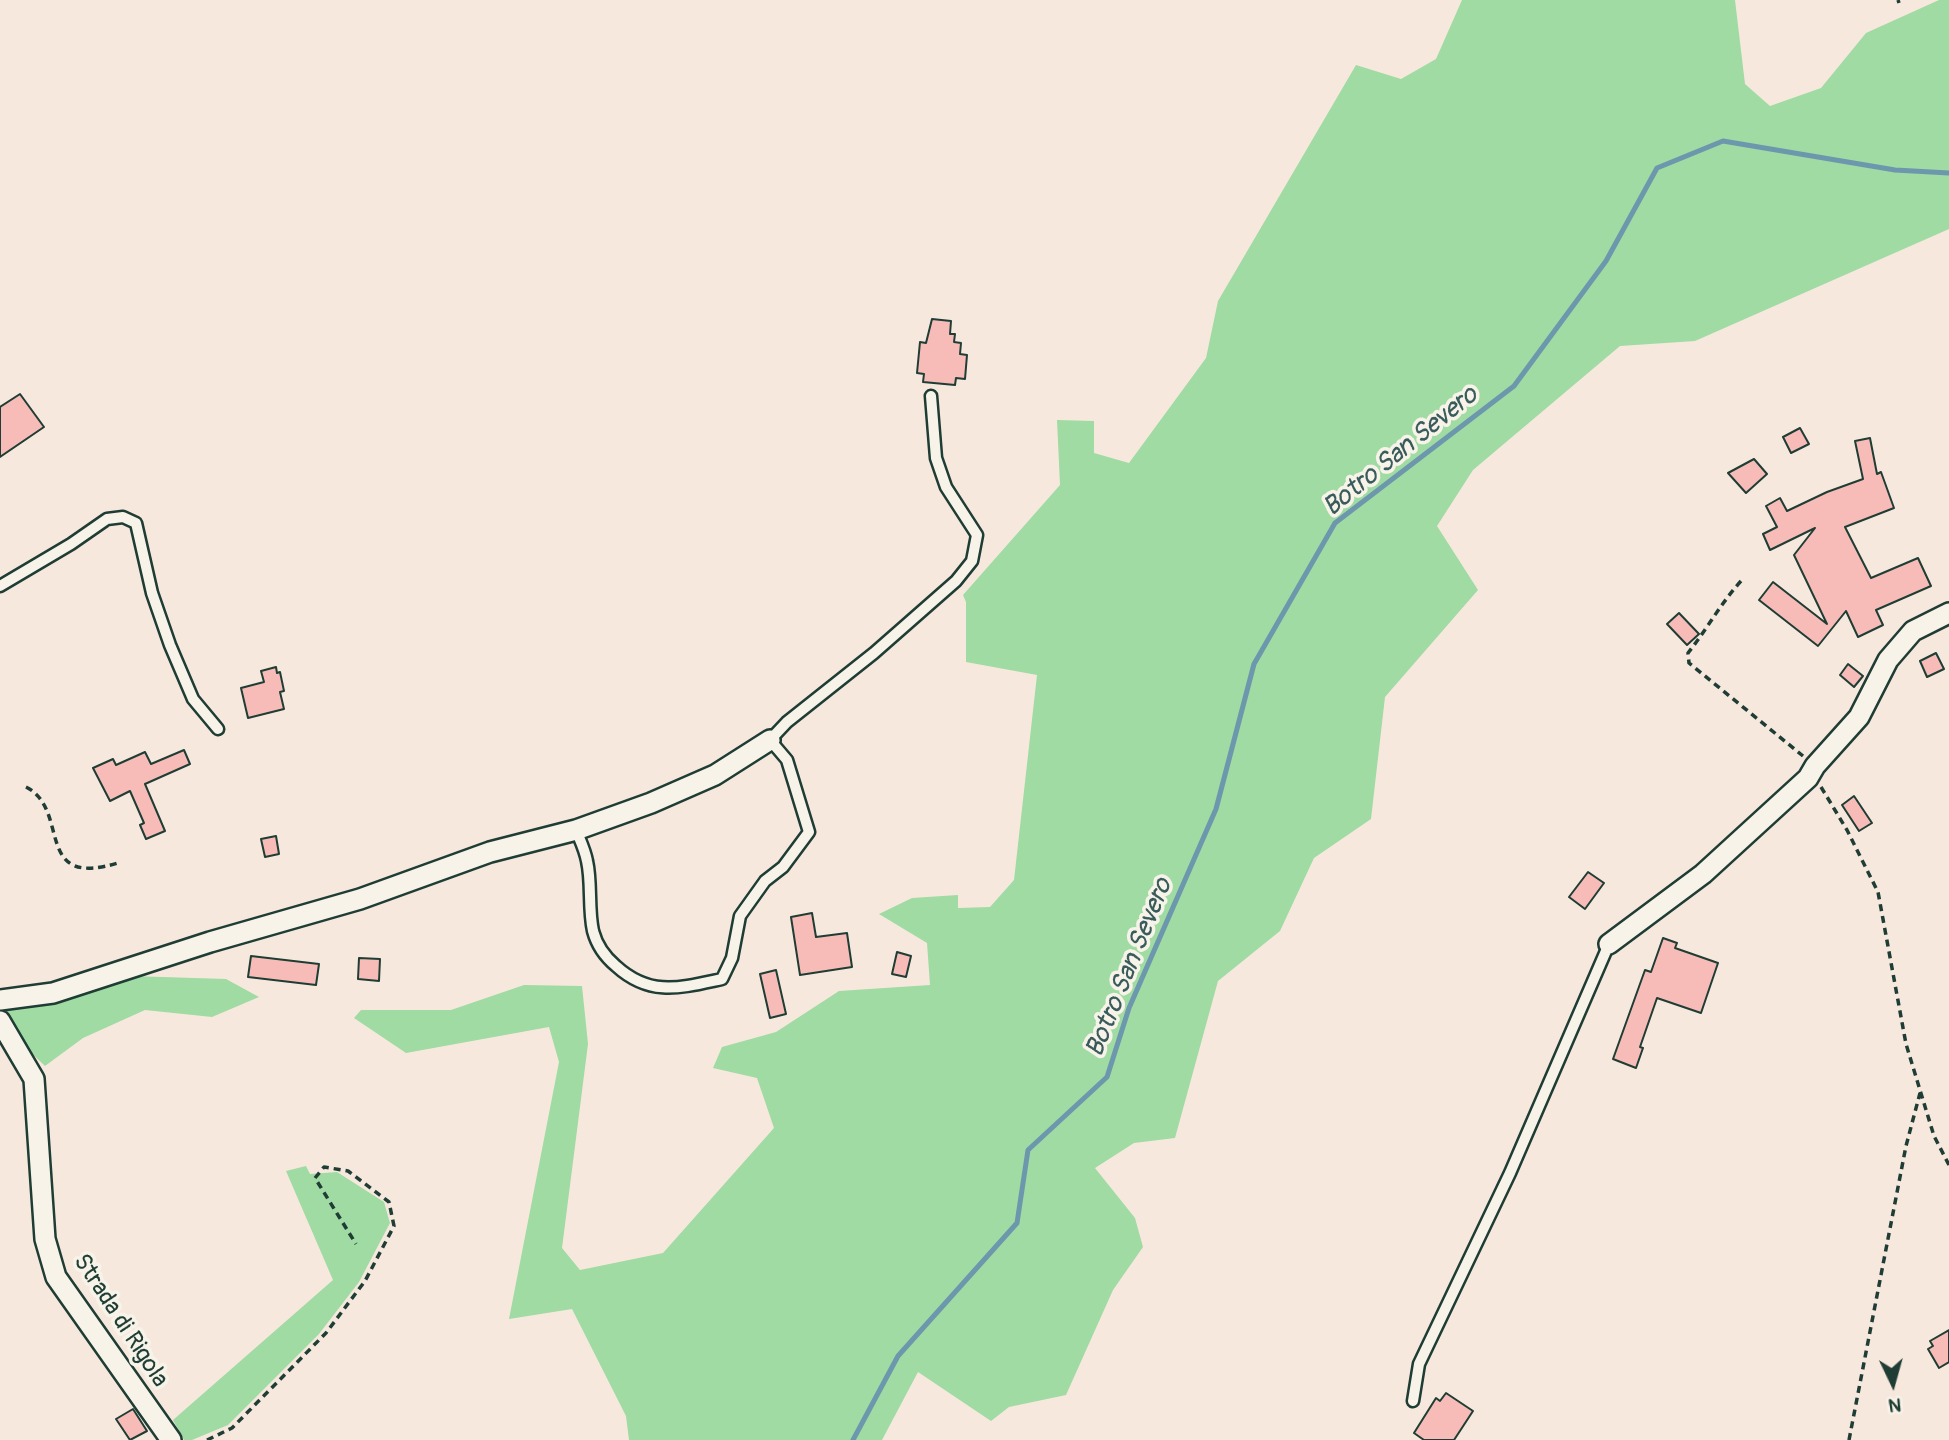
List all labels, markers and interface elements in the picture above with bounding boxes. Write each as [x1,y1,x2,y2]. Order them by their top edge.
water label: Botro San Severo [1318,380,1484,524]
water label: Botro San Severo [1080,874,1180,1062]
street label: Strada di Rigola [66,1249,174,1393]
north arrow [1858,1349,1928,1419]
text: N [1887,1392,1902,1417]

